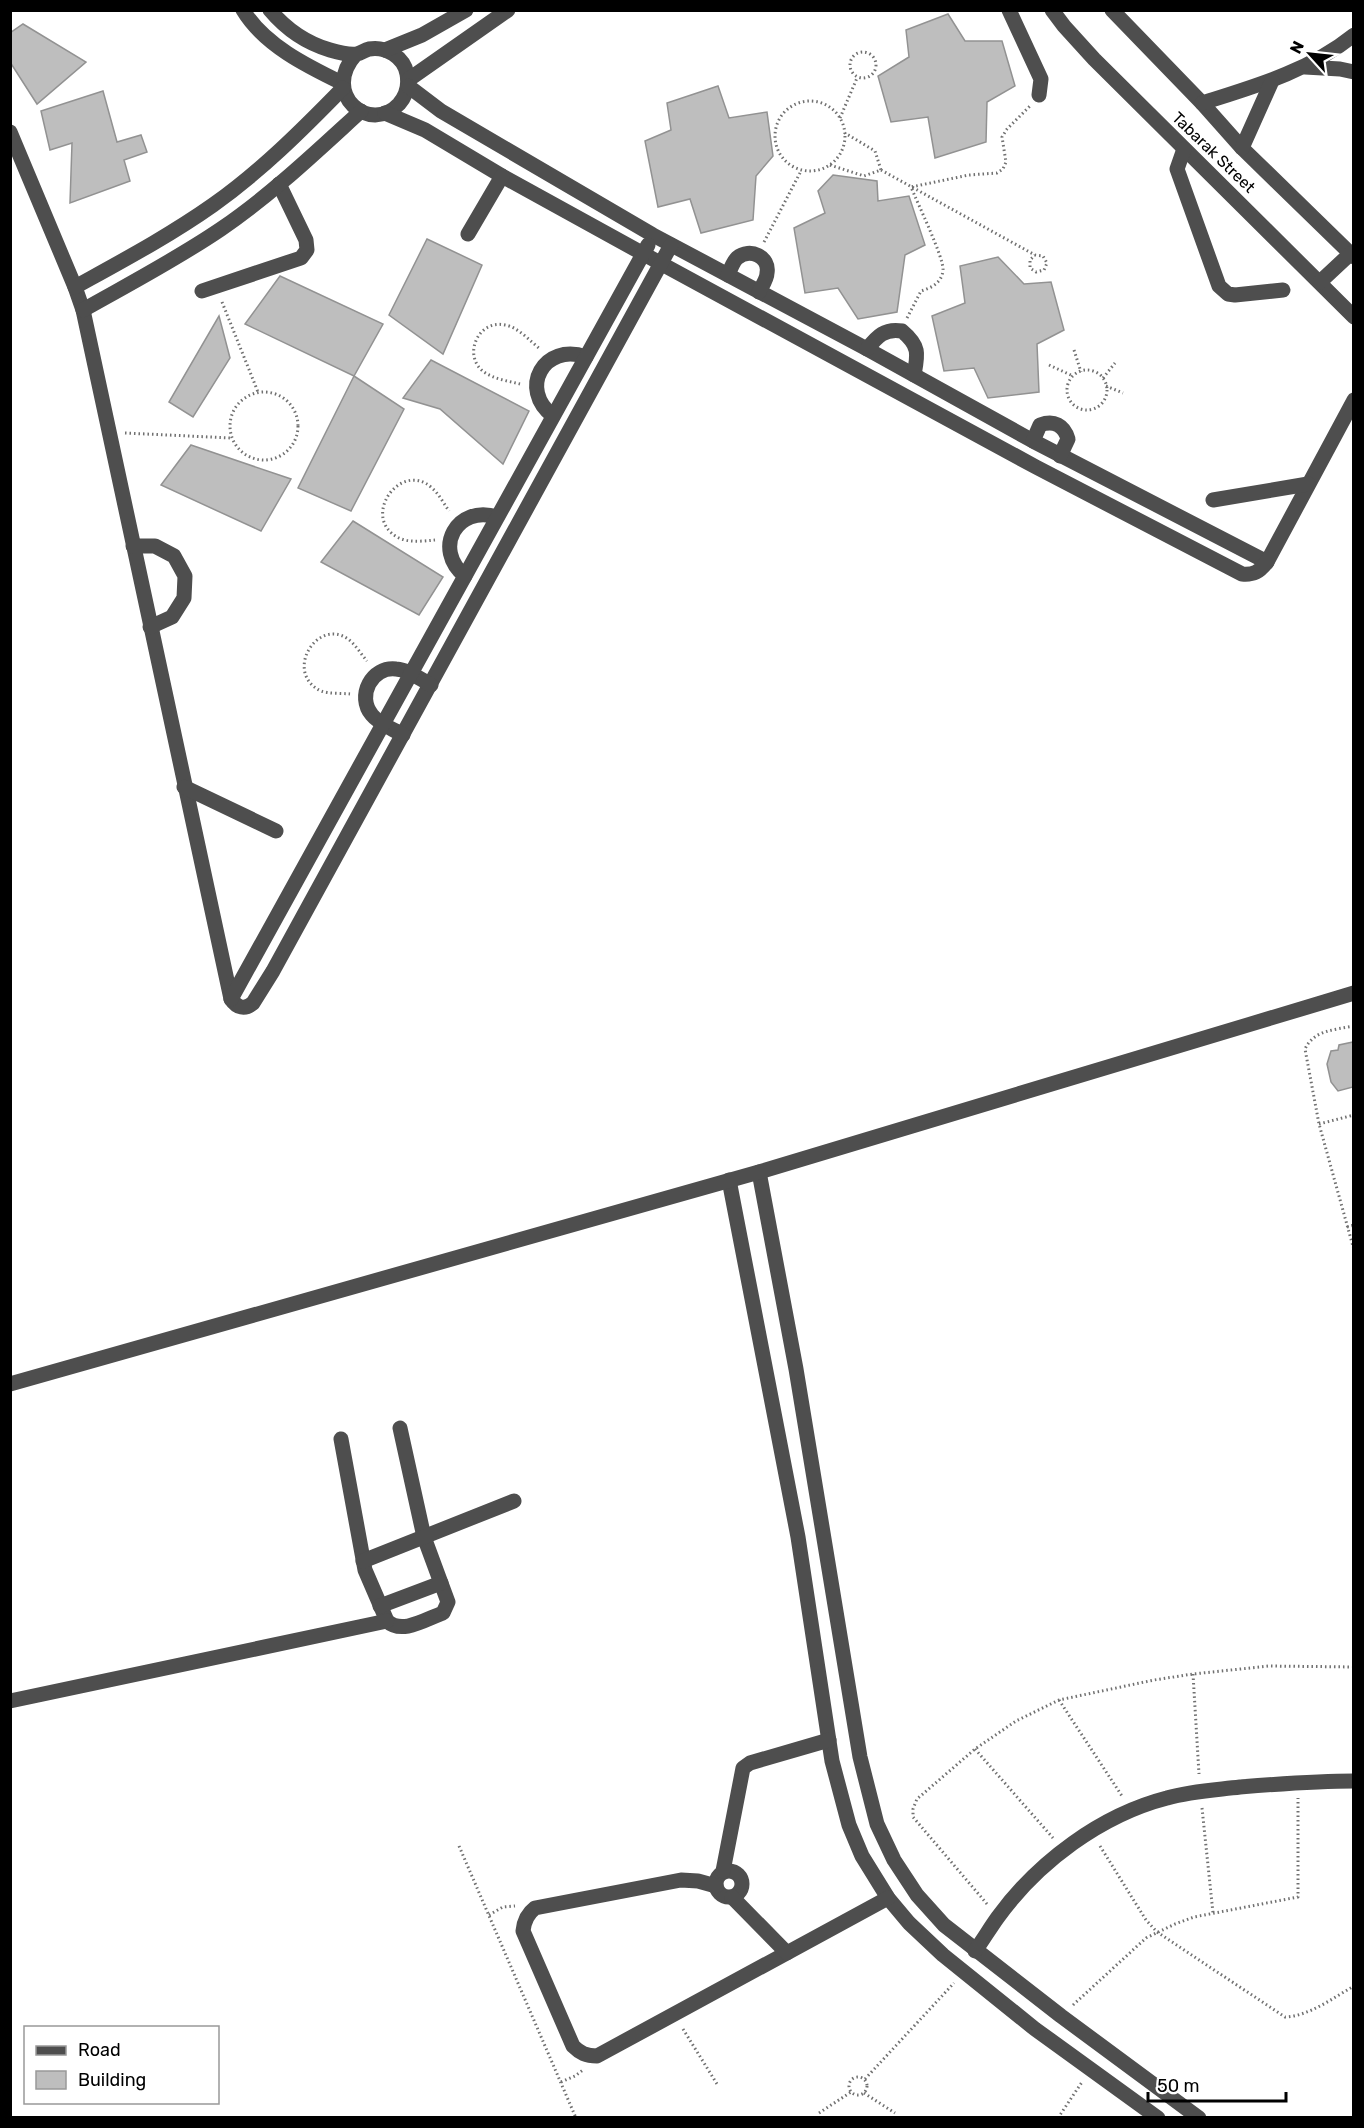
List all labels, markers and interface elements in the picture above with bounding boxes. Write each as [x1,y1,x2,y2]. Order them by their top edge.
north arrow [1280,24,1340,84]
text: N [1286,38,1308,57]
street label: Tabarak Street [1168,108,1259,197]
legend [24,2026,219,2104]
text: Road [78,2039,121,2061]
scale bar [1148,2065,1286,2103]
text: Building [78,2069,146,2091]
text: 50 m [1157,2075,1200,2097]

